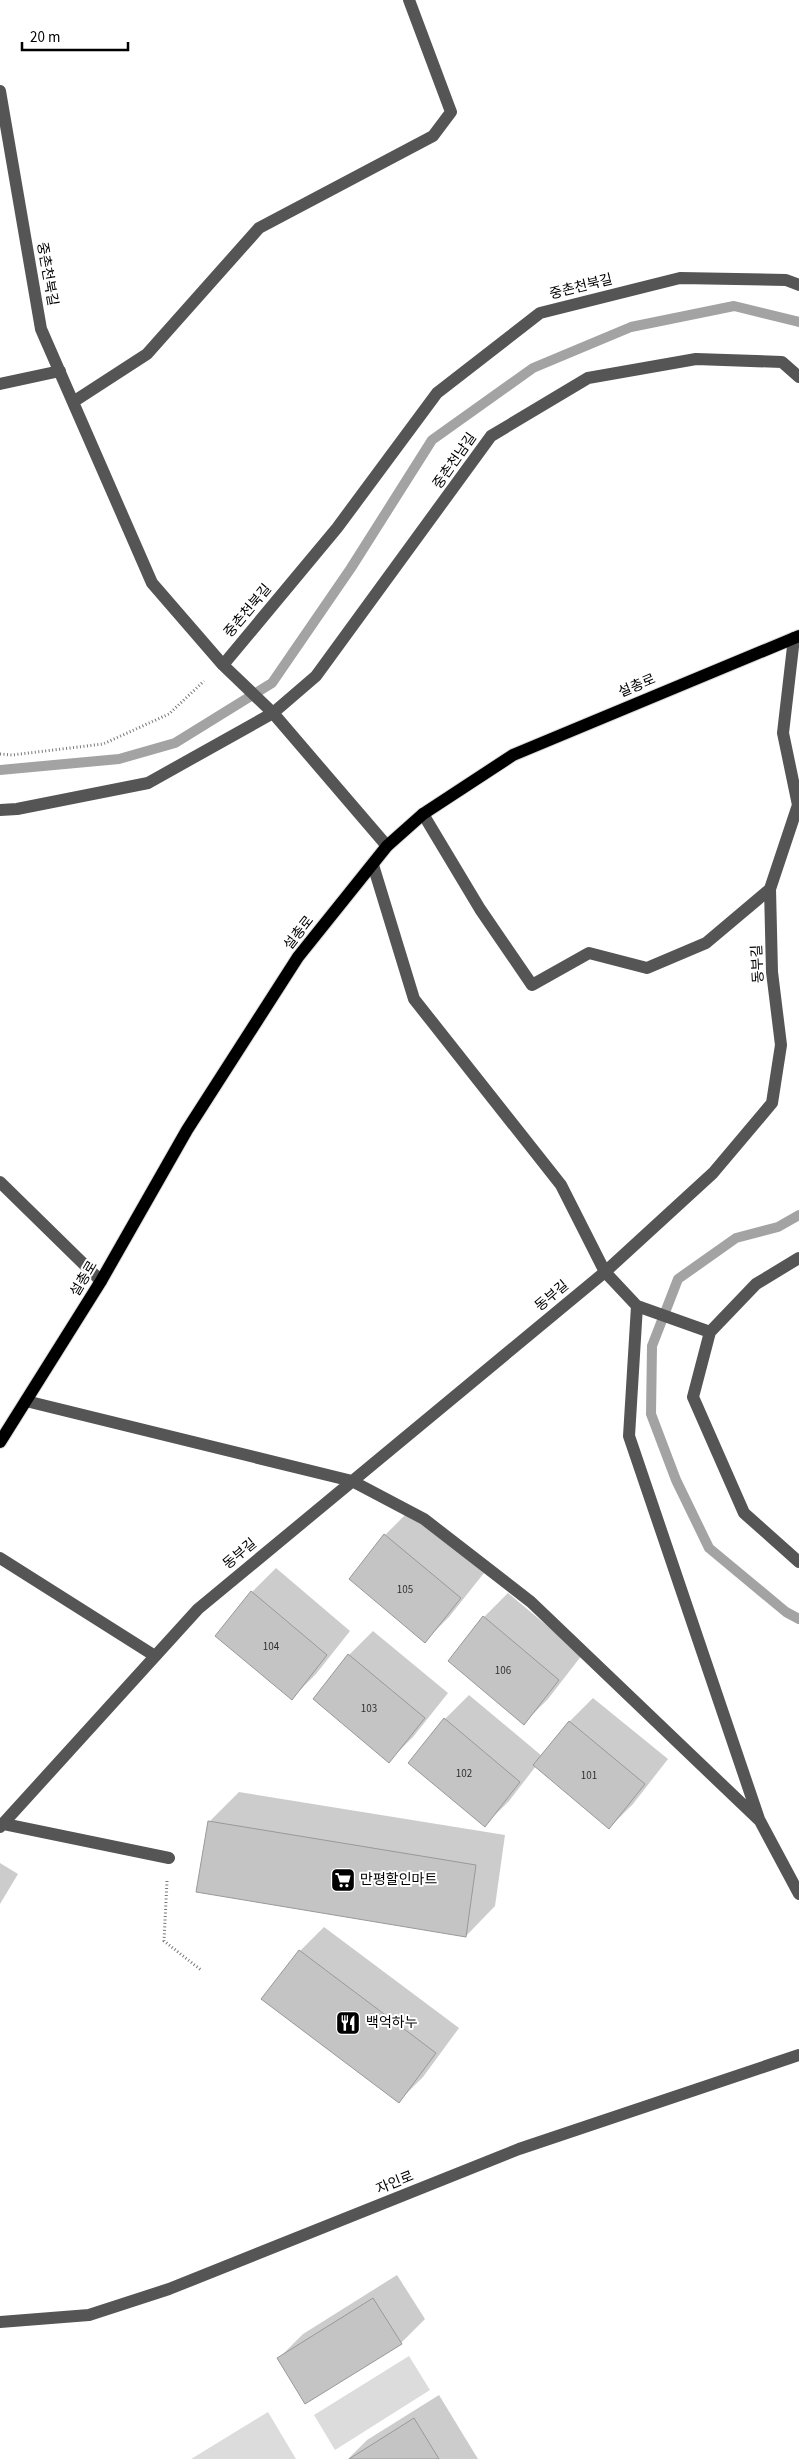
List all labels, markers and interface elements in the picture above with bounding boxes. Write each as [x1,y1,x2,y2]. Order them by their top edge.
scale bar [22,20,129,52]
text: 20 m [30,27,60,48]
street label: 중촌천북길 [32,241,62,307]
street label: 중촌천북길 [547,270,615,304]
street label: 중촌천남길 [428,429,482,493]
street label: 중촌천북길 [220,580,276,642]
street label: 설총로 [615,669,659,703]
street label: 설총로 [279,912,319,954]
street label: 동부길 [747,944,769,984]
street label: 설총로 [65,1257,103,1301]
street label: 동부길 [531,1276,573,1316]
street label: 동부길 [219,1534,261,1574]
house number: 105 [397,1582,413,1597]
house number: 104 [263,1639,280,1654]
house number: 106 [495,1663,512,1678]
house number: 103 [361,1701,377,1716]
house number: 102 [456,1766,472,1781]
house number: 101 [581,1768,597,1783]
supermarket icon: 만평할인마트 [330,1867,356,1893]
place label: 만평할인마트 [360,1870,437,1890]
restaurant icon: 백억하누 [335,2010,361,2036]
place label: 백억하누 [366,2013,418,2033]
street label: 자인로 [373,2166,417,2200]

